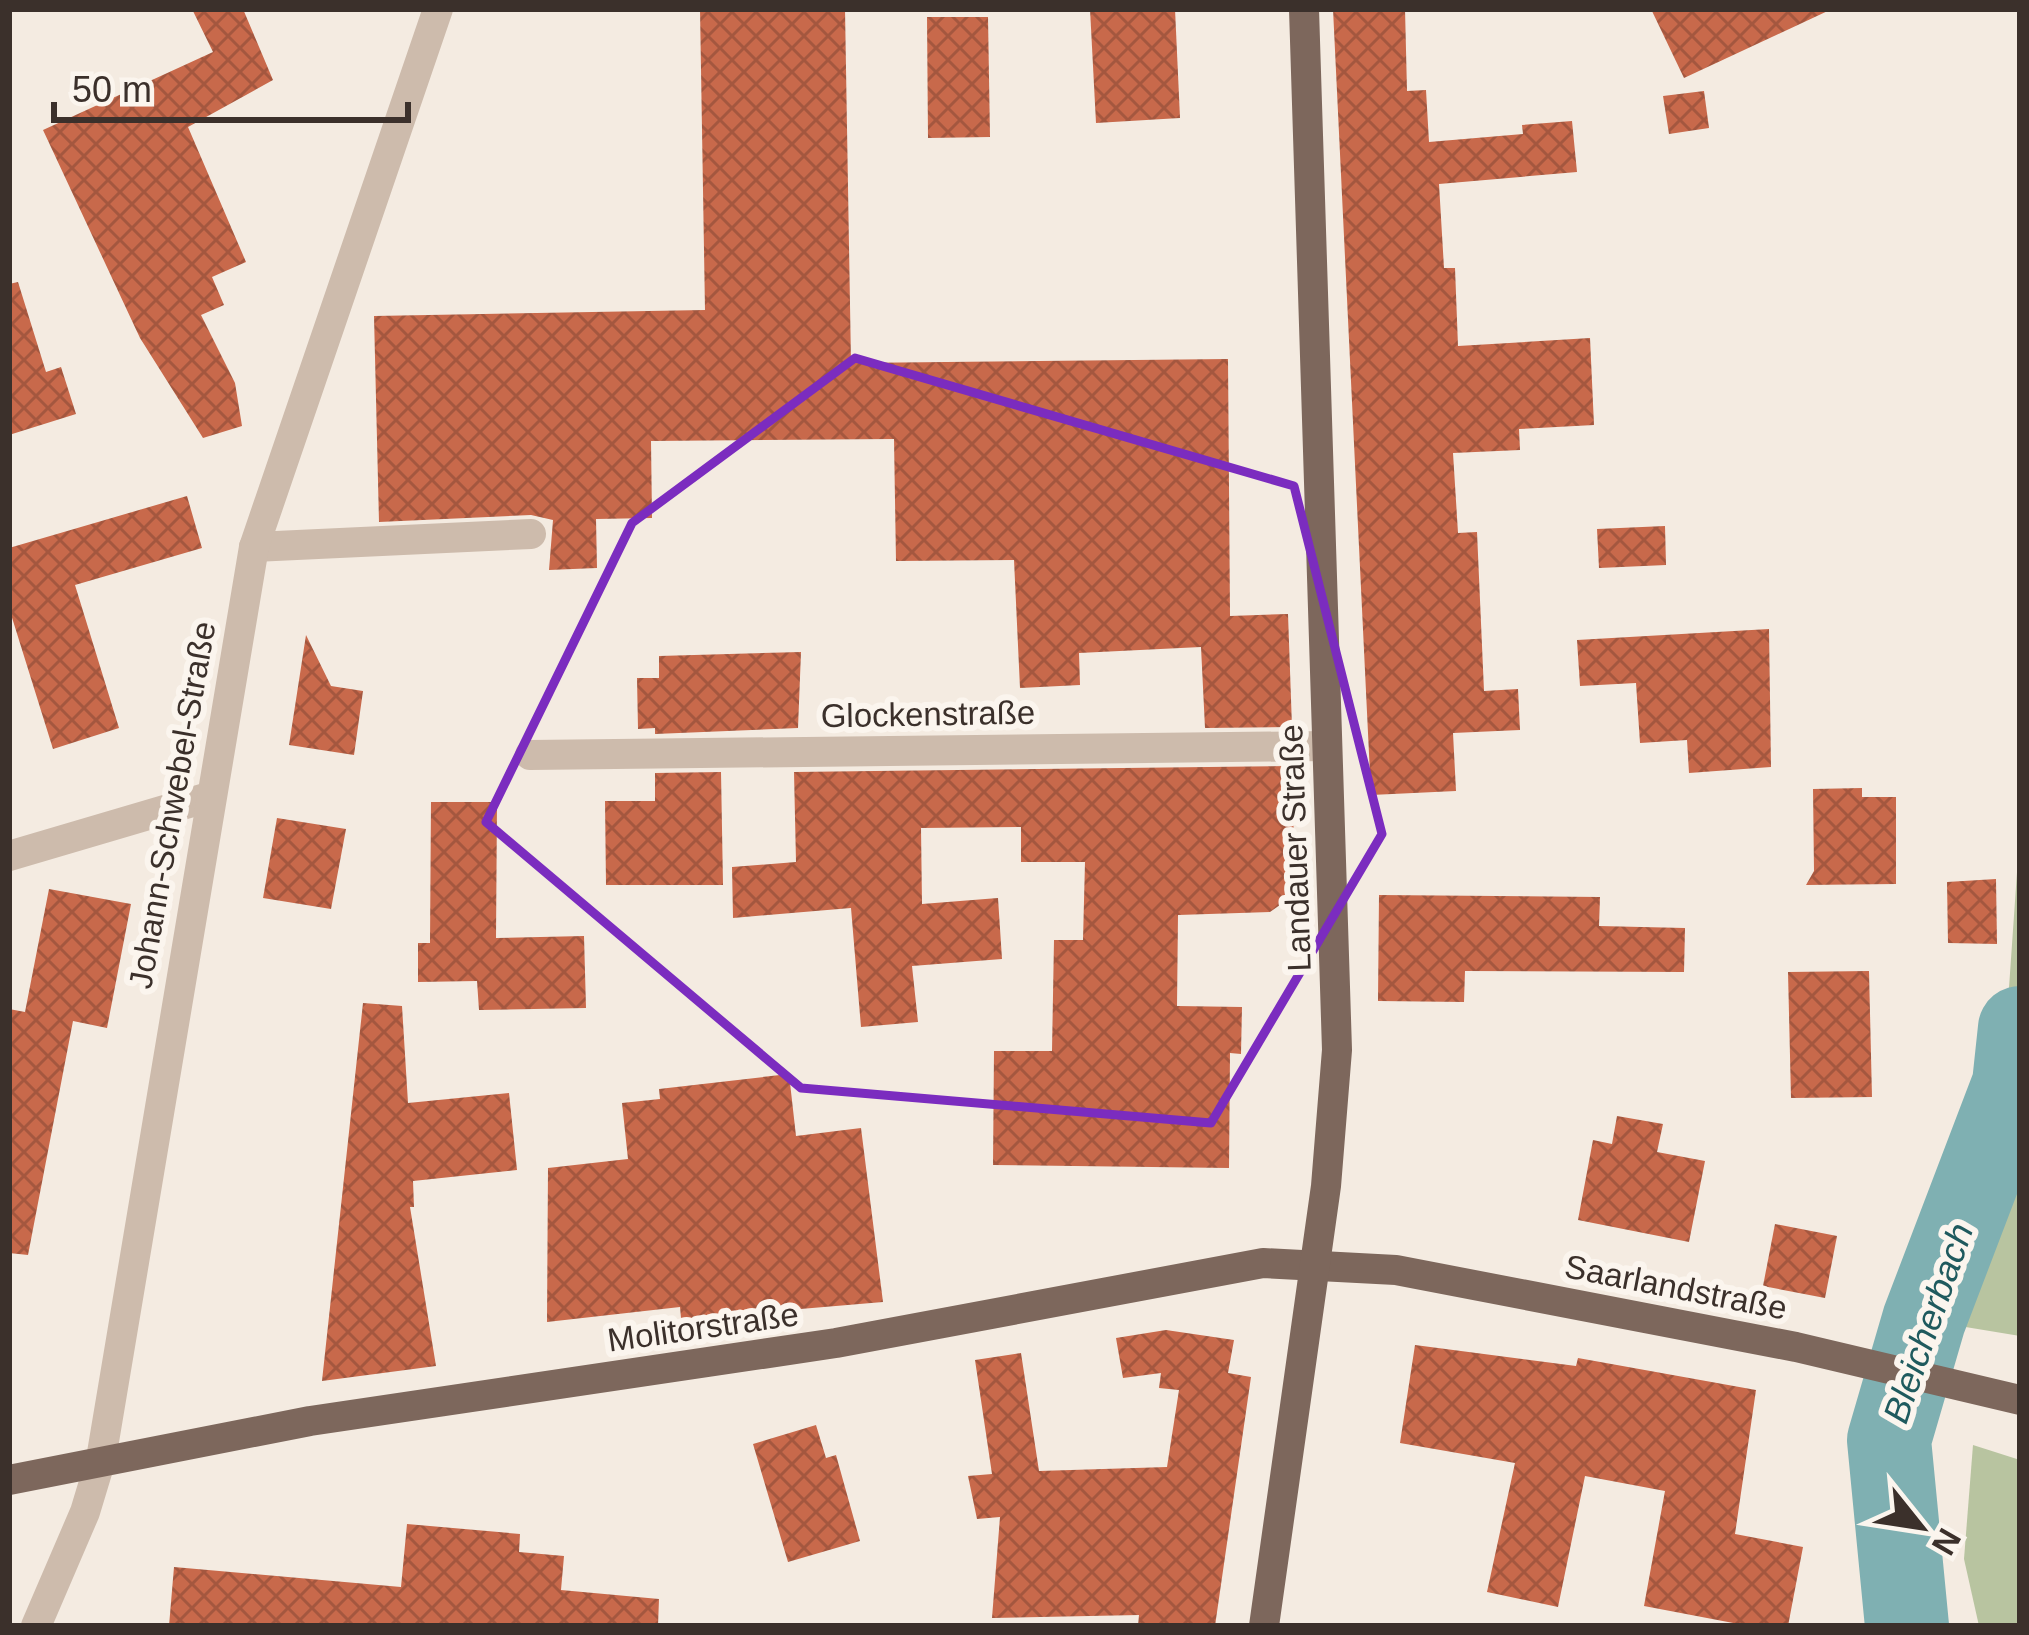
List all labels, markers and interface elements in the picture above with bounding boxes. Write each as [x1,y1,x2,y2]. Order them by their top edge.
scale bar [54,48,408,122]
text: 50 m [72,69,152,110]
street label: Johann-Schwebel-Straße [121,618,223,992]
street label: Glockenstraße [820,694,1036,734]
street label: Landauer Straße [1272,724,1318,972]
water label: Bleicherbach [1875,1218,1981,1428]
street label: Saarlandstraße [1562,1247,1790,1327]
street label: Molitorstraße [605,1295,801,1359]
north arrow [1861,1467,1981,1587]
text: N [1925,1522,1969,1561]

